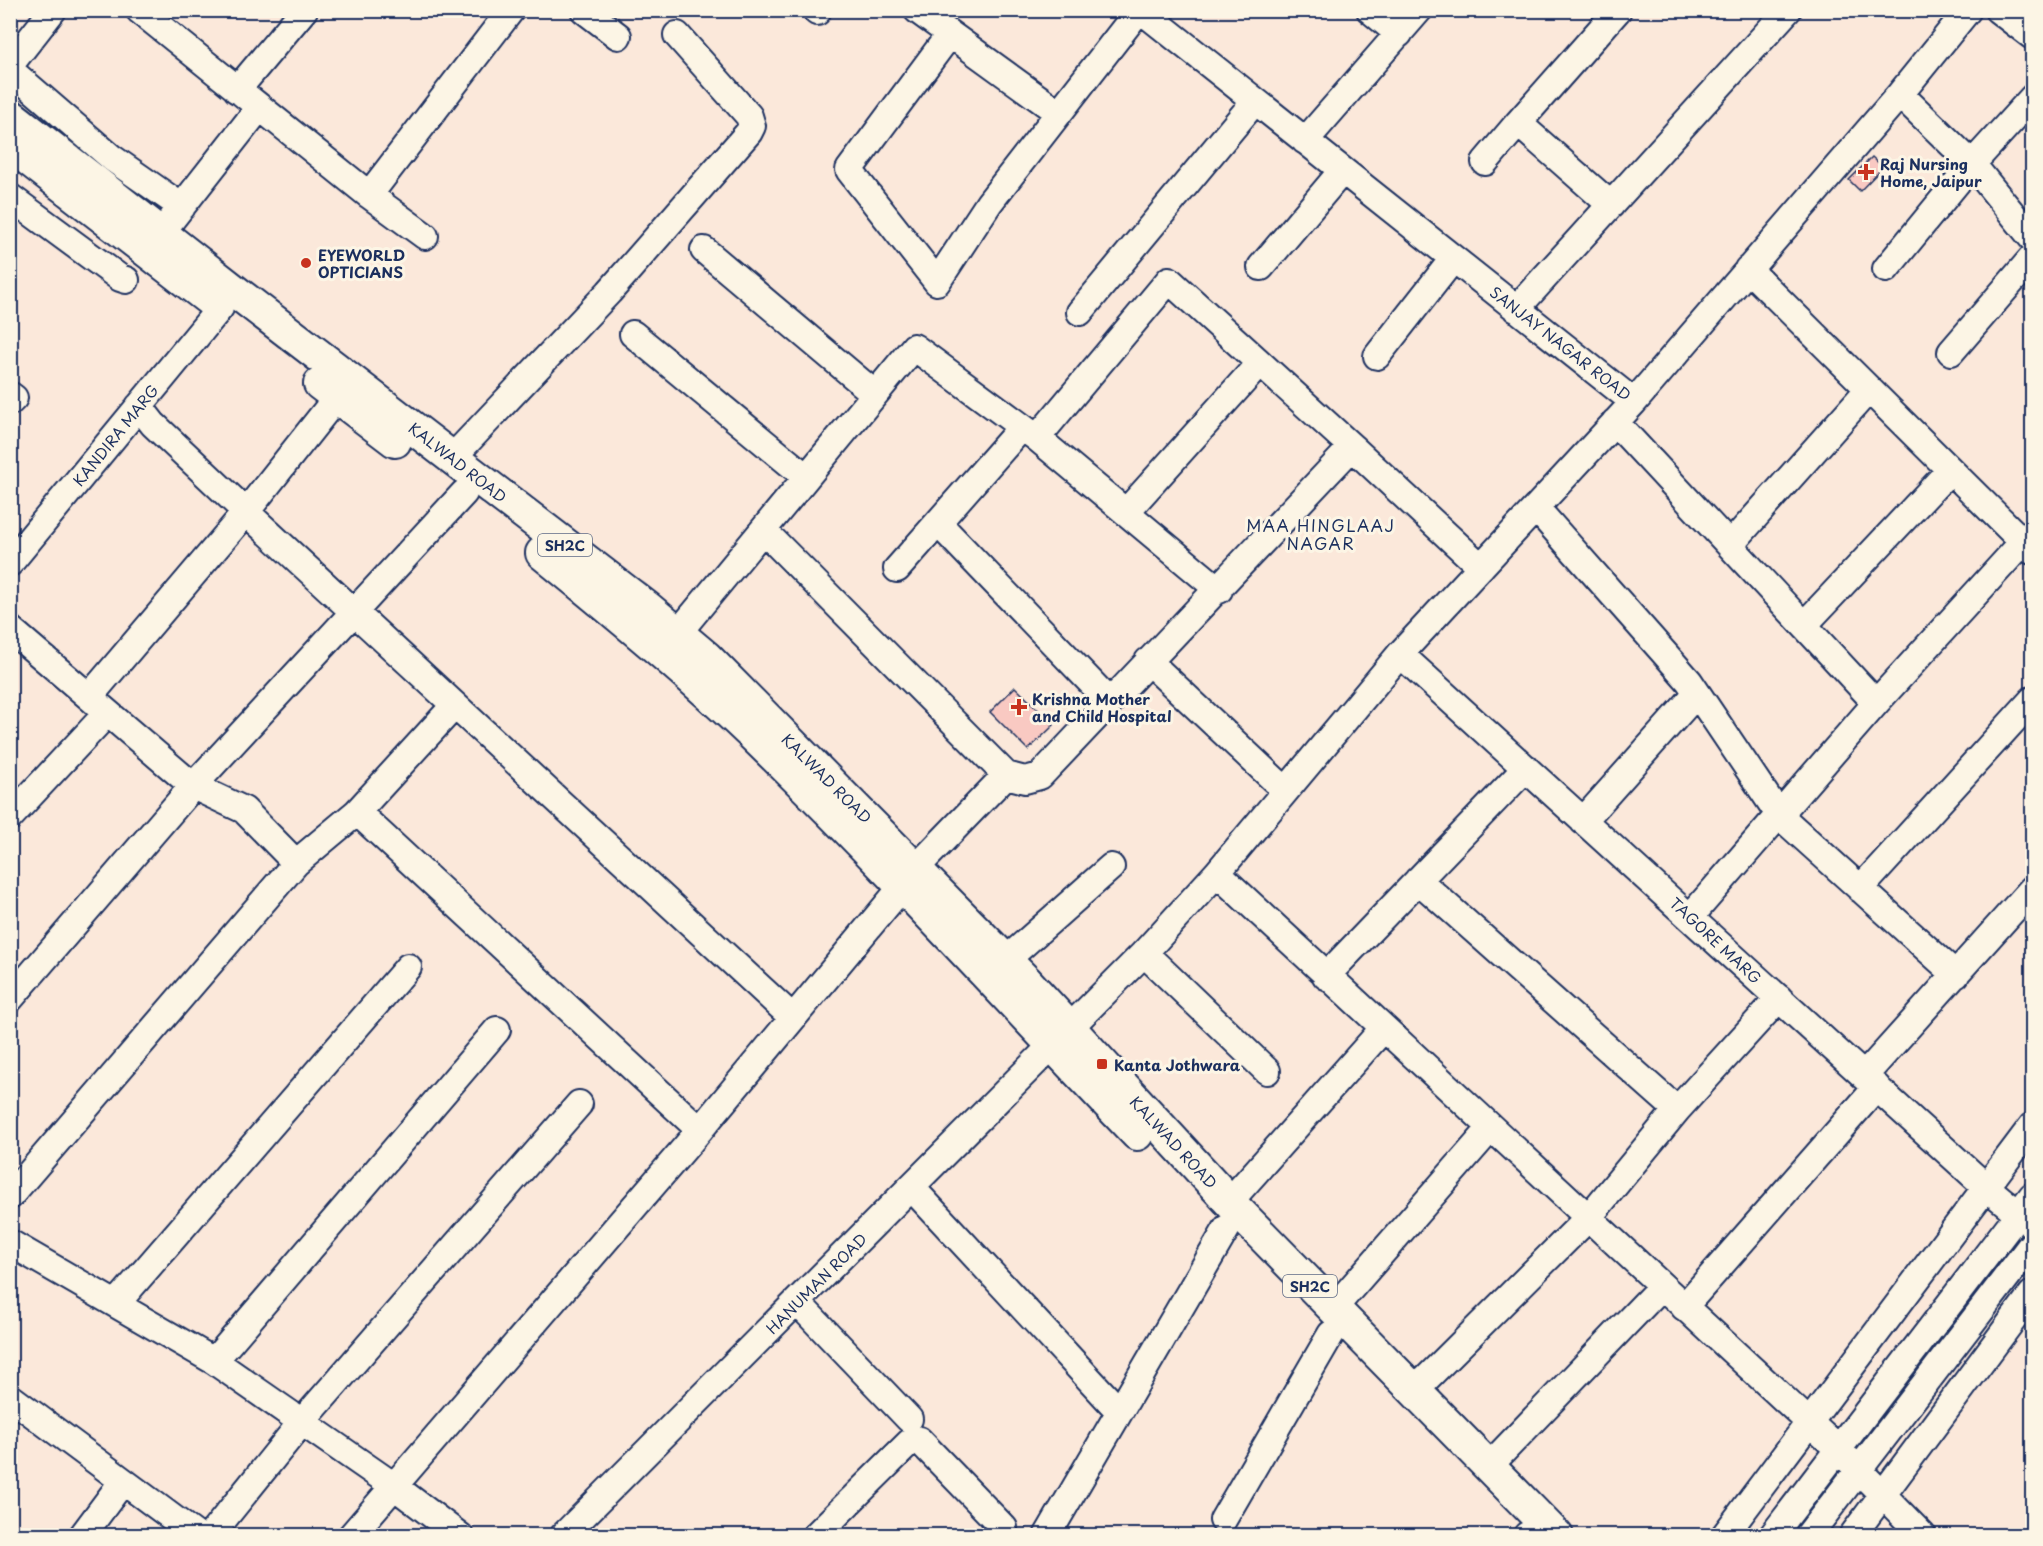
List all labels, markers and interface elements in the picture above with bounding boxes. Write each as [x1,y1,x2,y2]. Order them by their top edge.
place label: Raj Nursing Home, Jaipur [1880,152,1982,192]
marker: Raj Nursing Home, Jaipur [1857,163,1875,181]
place label: EYEWORLD OPTICIANS [318,243,405,283]
marker: EYEWORLD OPTICIANS [299,256,313,270]
street label: SANJAY NAGAR ROAD [1485,280,1637,406]
street label: KANDIRA MARG [67,379,163,491]
street label: KALWAD ROAD [404,416,512,508]
district label: MAA HINGLAAJ NAGAR [1246,513,1396,555]
road number: SH2C [538,534,592,556]
place label: Krishna Mother and Child Hospital [1032,687,1172,727]
marker: Krishna Mother and Child Hospital [1010,698,1028,716]
street label: KALWAD ROAD [777,728,877,828]
street label: TAGORE MARG [1665,891,1767,989]
place label: Kanta Jothwara [1114,1053,1241,1076]
marker: Kanta Jothwara [1095,1057,1109,1071]
street label: KALWAD ROAD [1125,1091,1223,1193]
street label: HANUMAN ROAD [760,1227,872,1339]
road number: SH2C [1283,1275,1337,1297]

